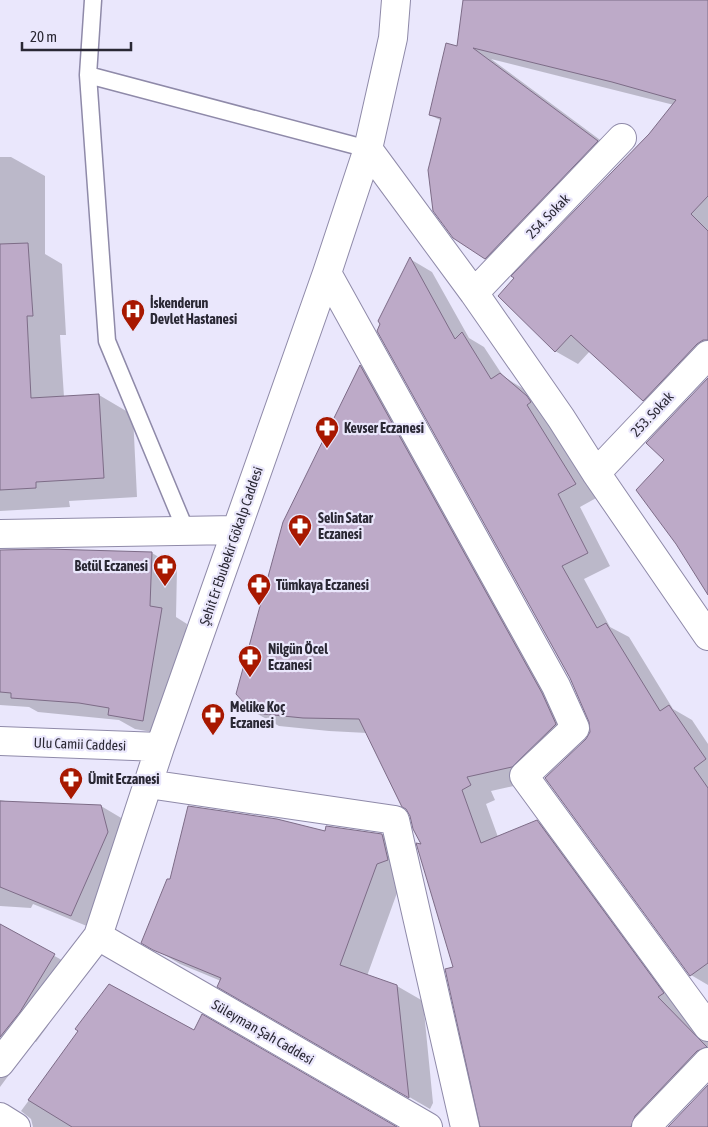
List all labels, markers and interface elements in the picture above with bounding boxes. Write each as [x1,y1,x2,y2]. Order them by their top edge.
scale bar [22,20,131,52]
text: 20 m [30,28,57,45]
street label: 254. Sokak [523,190,573,242]
place label: İskenderun Devlet Hastanesi [150,294,237,327]
hospital icon: İskenderun Devlet Hastanesi [120,298,146,332]
street label: 253. Sokak [627,388,677,440]
pharmacy icon: Kevser Eczanesi [314,415,340,449]
place label: Kevser Eczanesi [344,420,424,436]
street label: Şehit Er Ebubekir Gökalp Caddesi [196,464,266,628]
place label: Selin Satar Eczanesi [318,510,374,542]
pharmacy icon: Selin Satar Eczanesi [287,513,313,547]
pharmacy icon: Betül Eczanesi [152,553,178,587]
place label: Betül Eczanesi [75,558,148,574]
pharmacy icon: Tümkaya Eczanesi [246,572,272,606]
place label: Tümkaya Eczanesi [276,577,369,593]
place label: Nilgün Öcel Eczanesi [268,641,328,673]
pharmacy icon: Nilgün Öcel Eczanesi [237,644,263,678]
place label: Melike Koç Eczanesi [230,699,286,731]
pharmacy icon: Melike Koç Eczanesi [200,702,226,736]
street label: Ulu Camii Caddesi [33,734,127,754]
pharmacy icon: Ümit Eczanesi [58,766,84,800]
place label: Ümit Eczanesi [88,771,160,787]
street label: Süleyman Şah Caddesi [209,996,317,1068]

